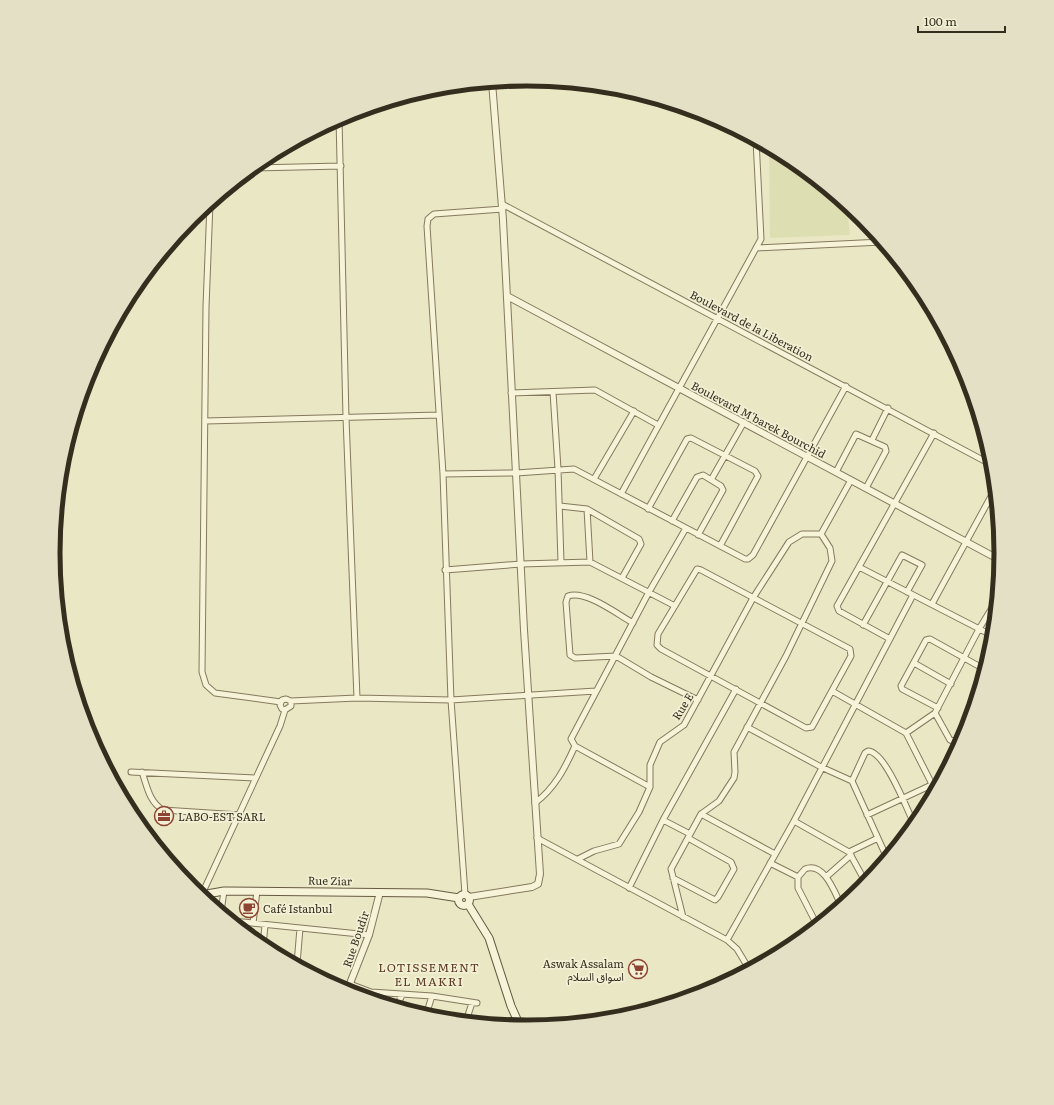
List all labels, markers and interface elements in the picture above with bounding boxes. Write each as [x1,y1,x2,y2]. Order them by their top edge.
scale bar [918,8,1005,34]
text: 100 m [924,12,957,30]
street label: Boulevard de la Liberation [688,286,816,364]
street label: Boulevard M'barek Bourchid [689,377,829,461]
street label: Rue E [667,689,697,723]
office icon: LABO-EST SARL [153,805,175,827]
place label: LABO-EST SARL [178,808,266,824]
street label: Rue Ziar [308,872,353,888]
cafe icon: Café Istanbul [238,897,260,919]
place label: Café Istanbul [263,900,333,916]
street label: Rue Boudir [338,908,372,969]
place label: Aswak Assalam اسواق السلام [543,955,624,985]
district label: LOTISSEMENT EL MAKRI [378,958,480,990]
supermarket icon: Aswak Assalam اسواق السلام [627,958,649,980]

